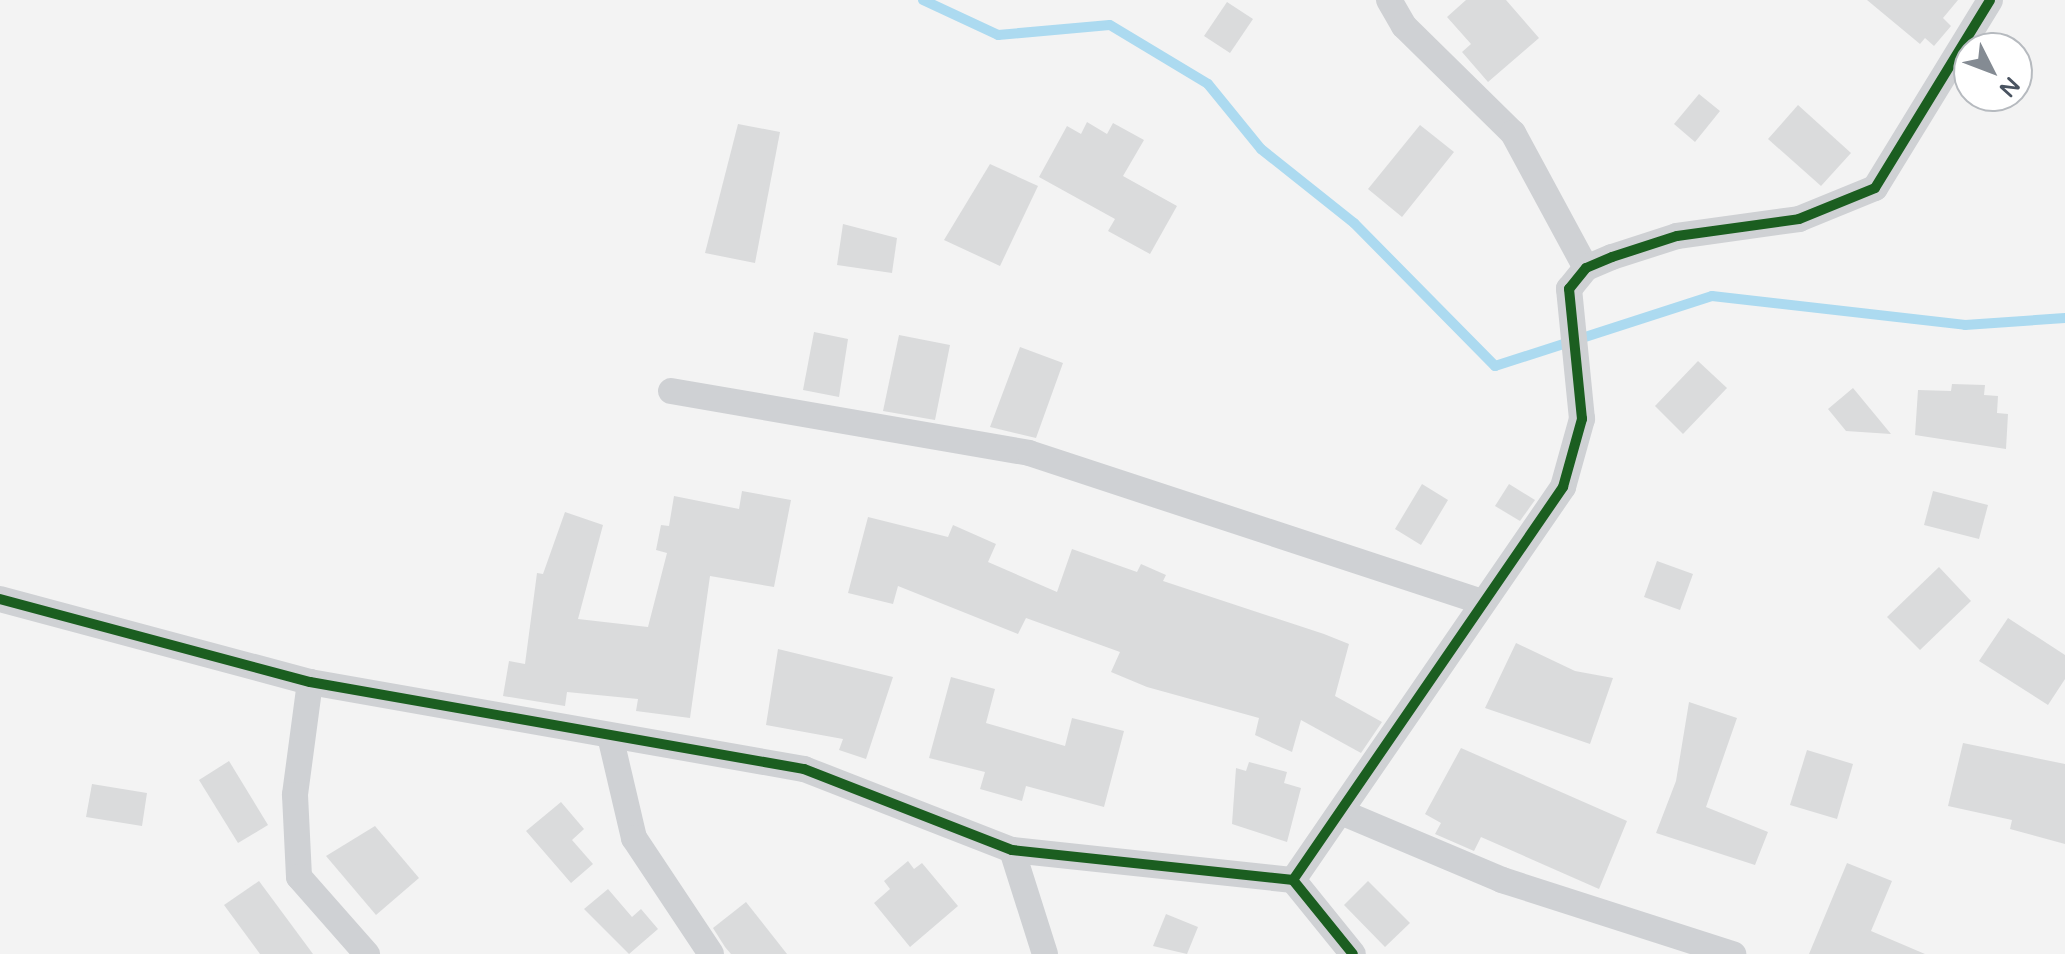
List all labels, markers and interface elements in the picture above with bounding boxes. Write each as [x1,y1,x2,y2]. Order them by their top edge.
north arrow [1953,32,2033,112]
text: N [1994,71,2025,102]

